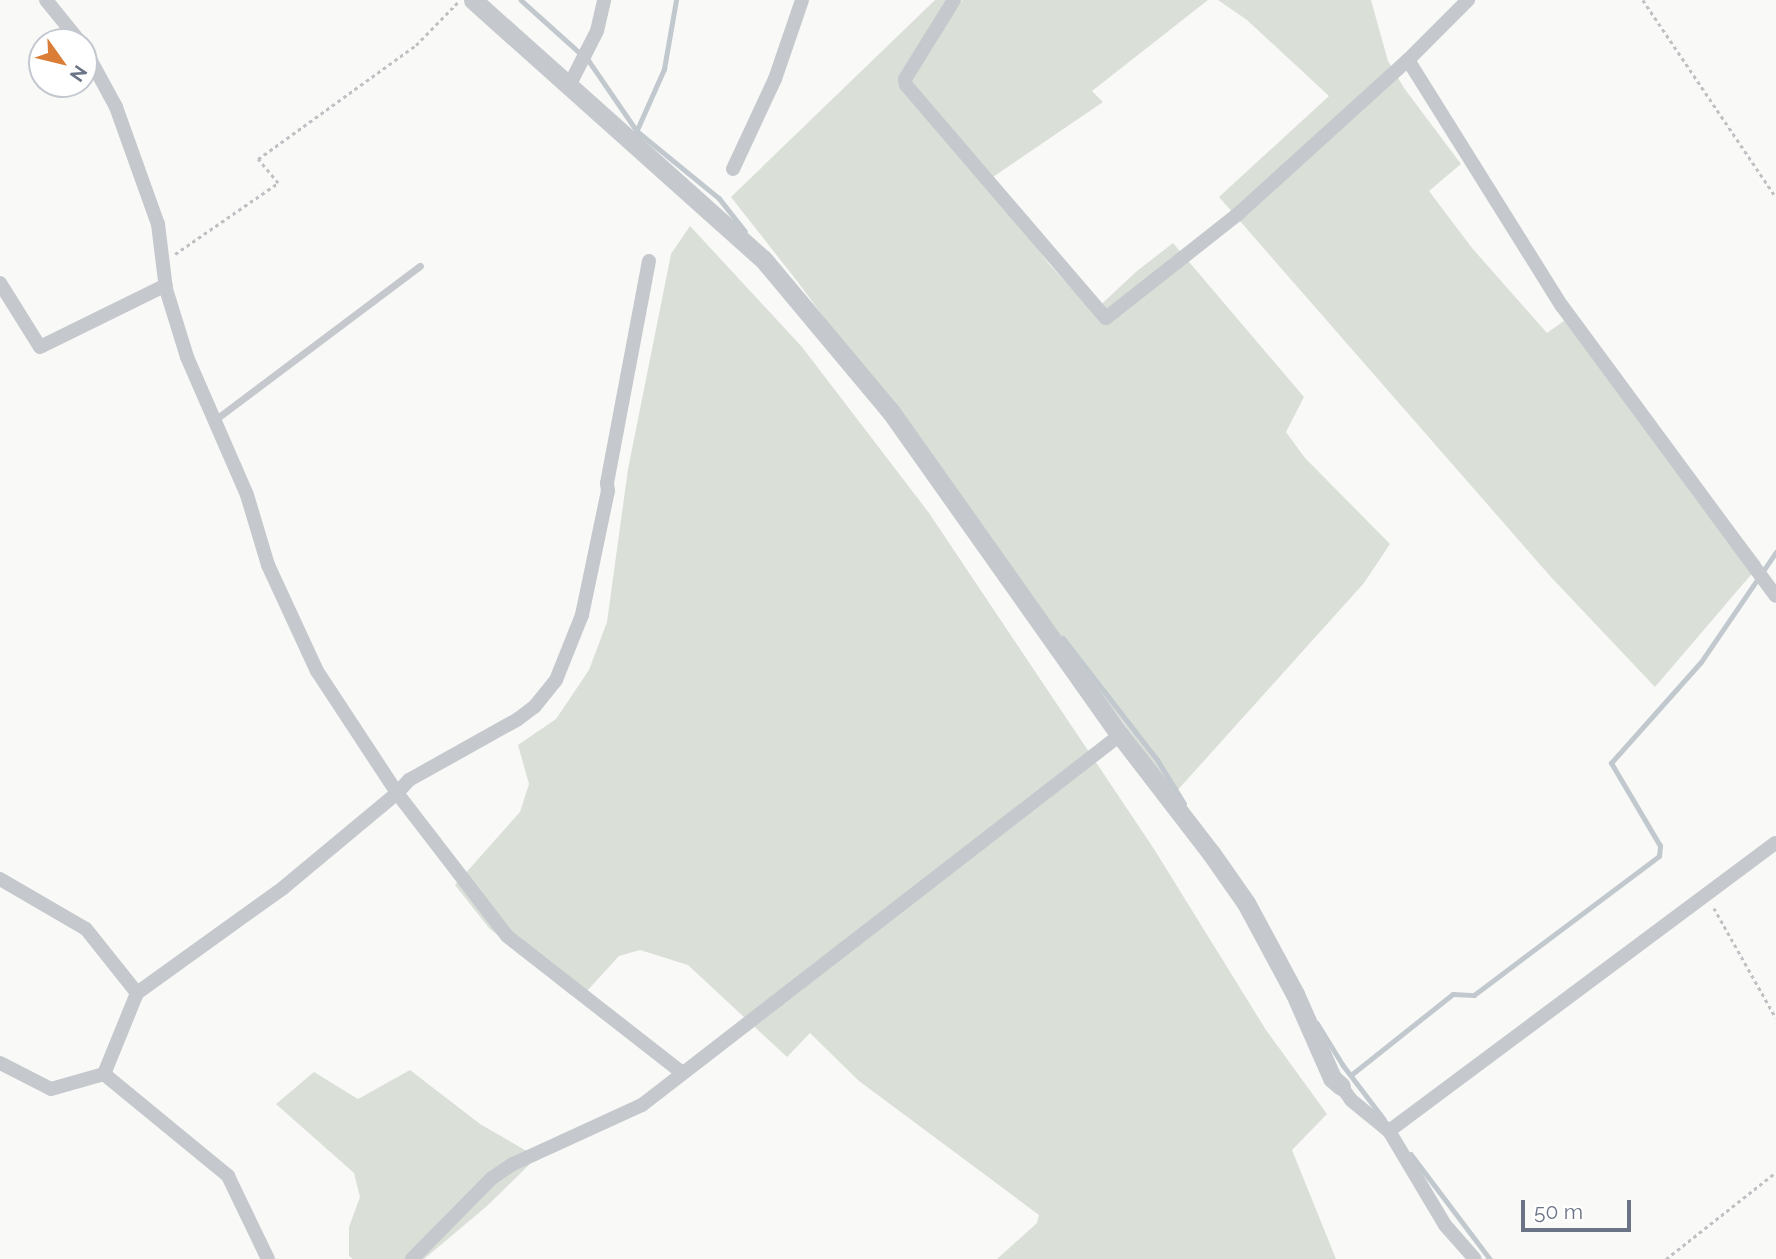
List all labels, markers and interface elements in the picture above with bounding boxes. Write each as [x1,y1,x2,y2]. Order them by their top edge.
north arrow [28,28,98,98]
text: N [66,61,92,86]
scale bar [1524,1186,1634,1230]
text: 50 m [1534,1199,1583,1224]

